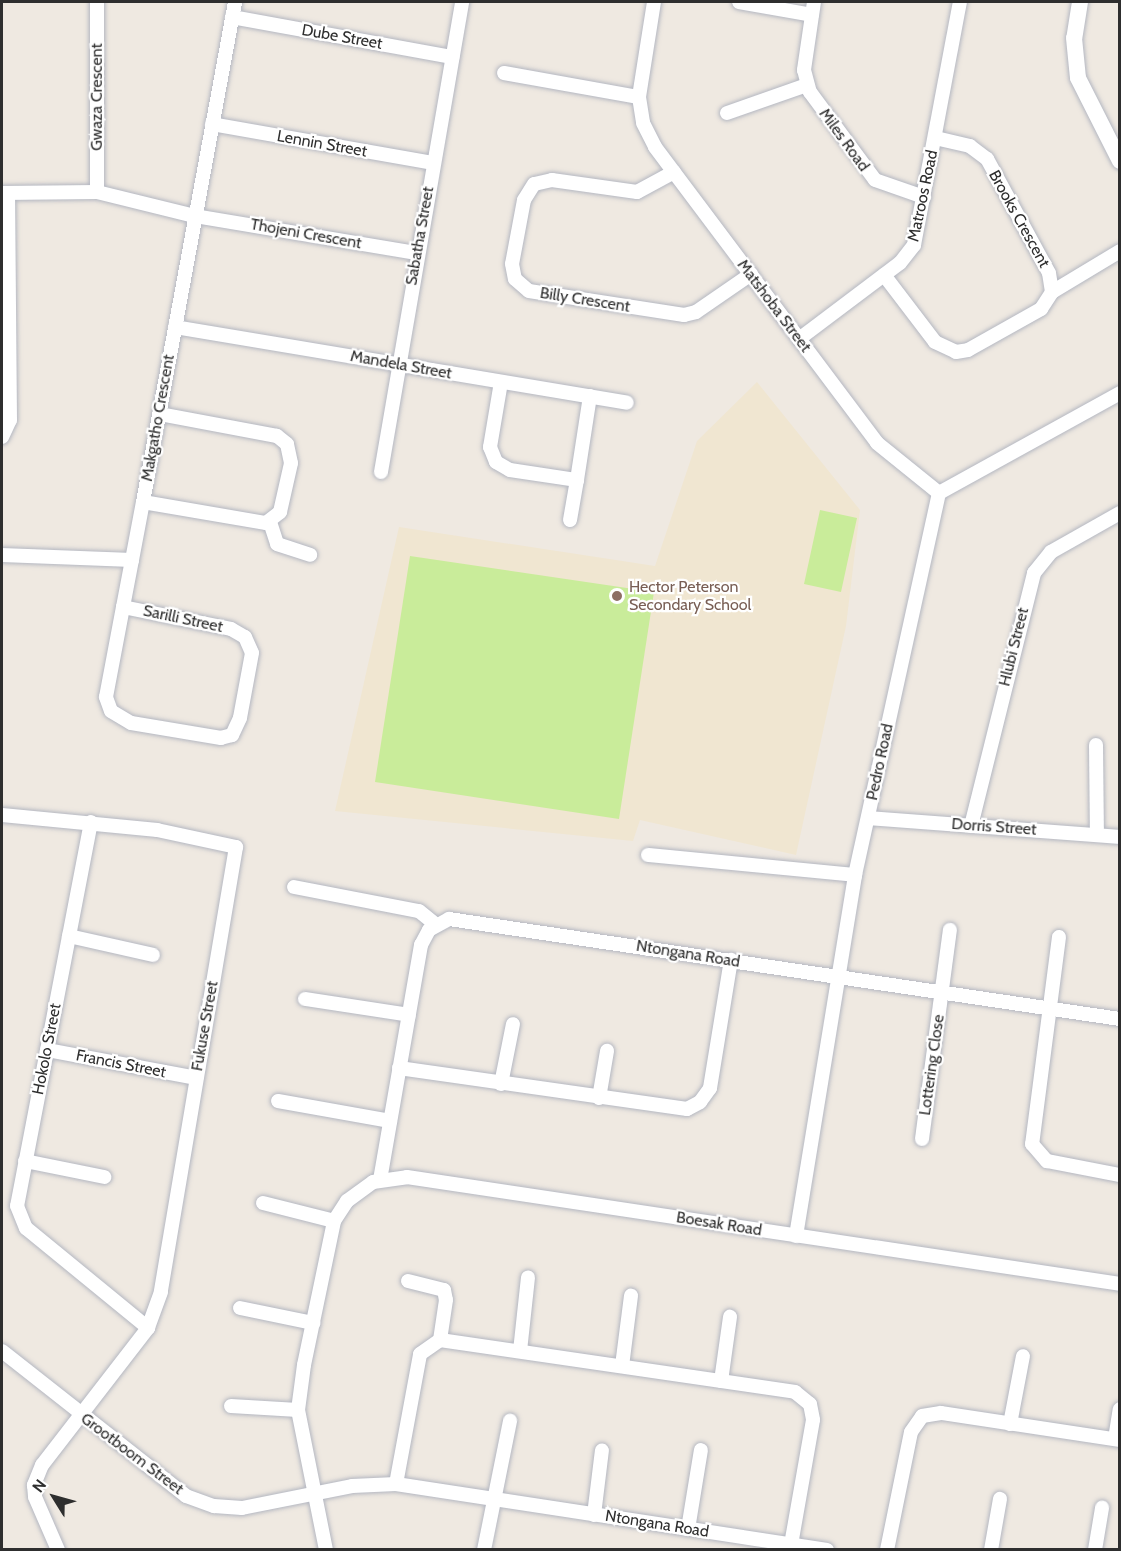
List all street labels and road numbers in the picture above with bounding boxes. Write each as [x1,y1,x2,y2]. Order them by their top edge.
street label: Dube Street [300,20,384,54]
street label: Gwaza Crescent [87,43,107,151]
street label: Miles Road [815,105,873,175]
street label: Lennin Street [276,127,368,161]
street label: Matroos Road [904,148,942,244]
street label: Brooks Crescent [984,167,1054,271]
street label: Sabatha Street [402,185,438,287]
street label: Thojeni Crescent [249,215,363,253]
street label: Matshoba Street [733,256,815,356]
street label: Billy Crescent [539,283,631,317]
street label: Mandela Street [349,347,453,383]
street label: Makgatho Crescent [137,353,179,483]
street label: Sarilli Street [141,601,225,637]
street label: Hlubi Street [995,606,1033,688]
street label: Pedro Road [863,722,897,802]
street label: Dorris Street [951,814,1037,840]
street label: Ntongana Road [635,936,741,972]
street label: Fukuse Street [188,979,222,1073]
street label: Hokolo Street [29,1002,65,1096]
street label: Lottering Close [915,1013,949,1117]
street label: Francis Street [74,1046,168,1082]
street label: Boesak Road [675,1208,763,1240]
street label: Grootboom Street [77,1409,187,1499]
street label: Ntongana Road [604,1506,710,1542]

